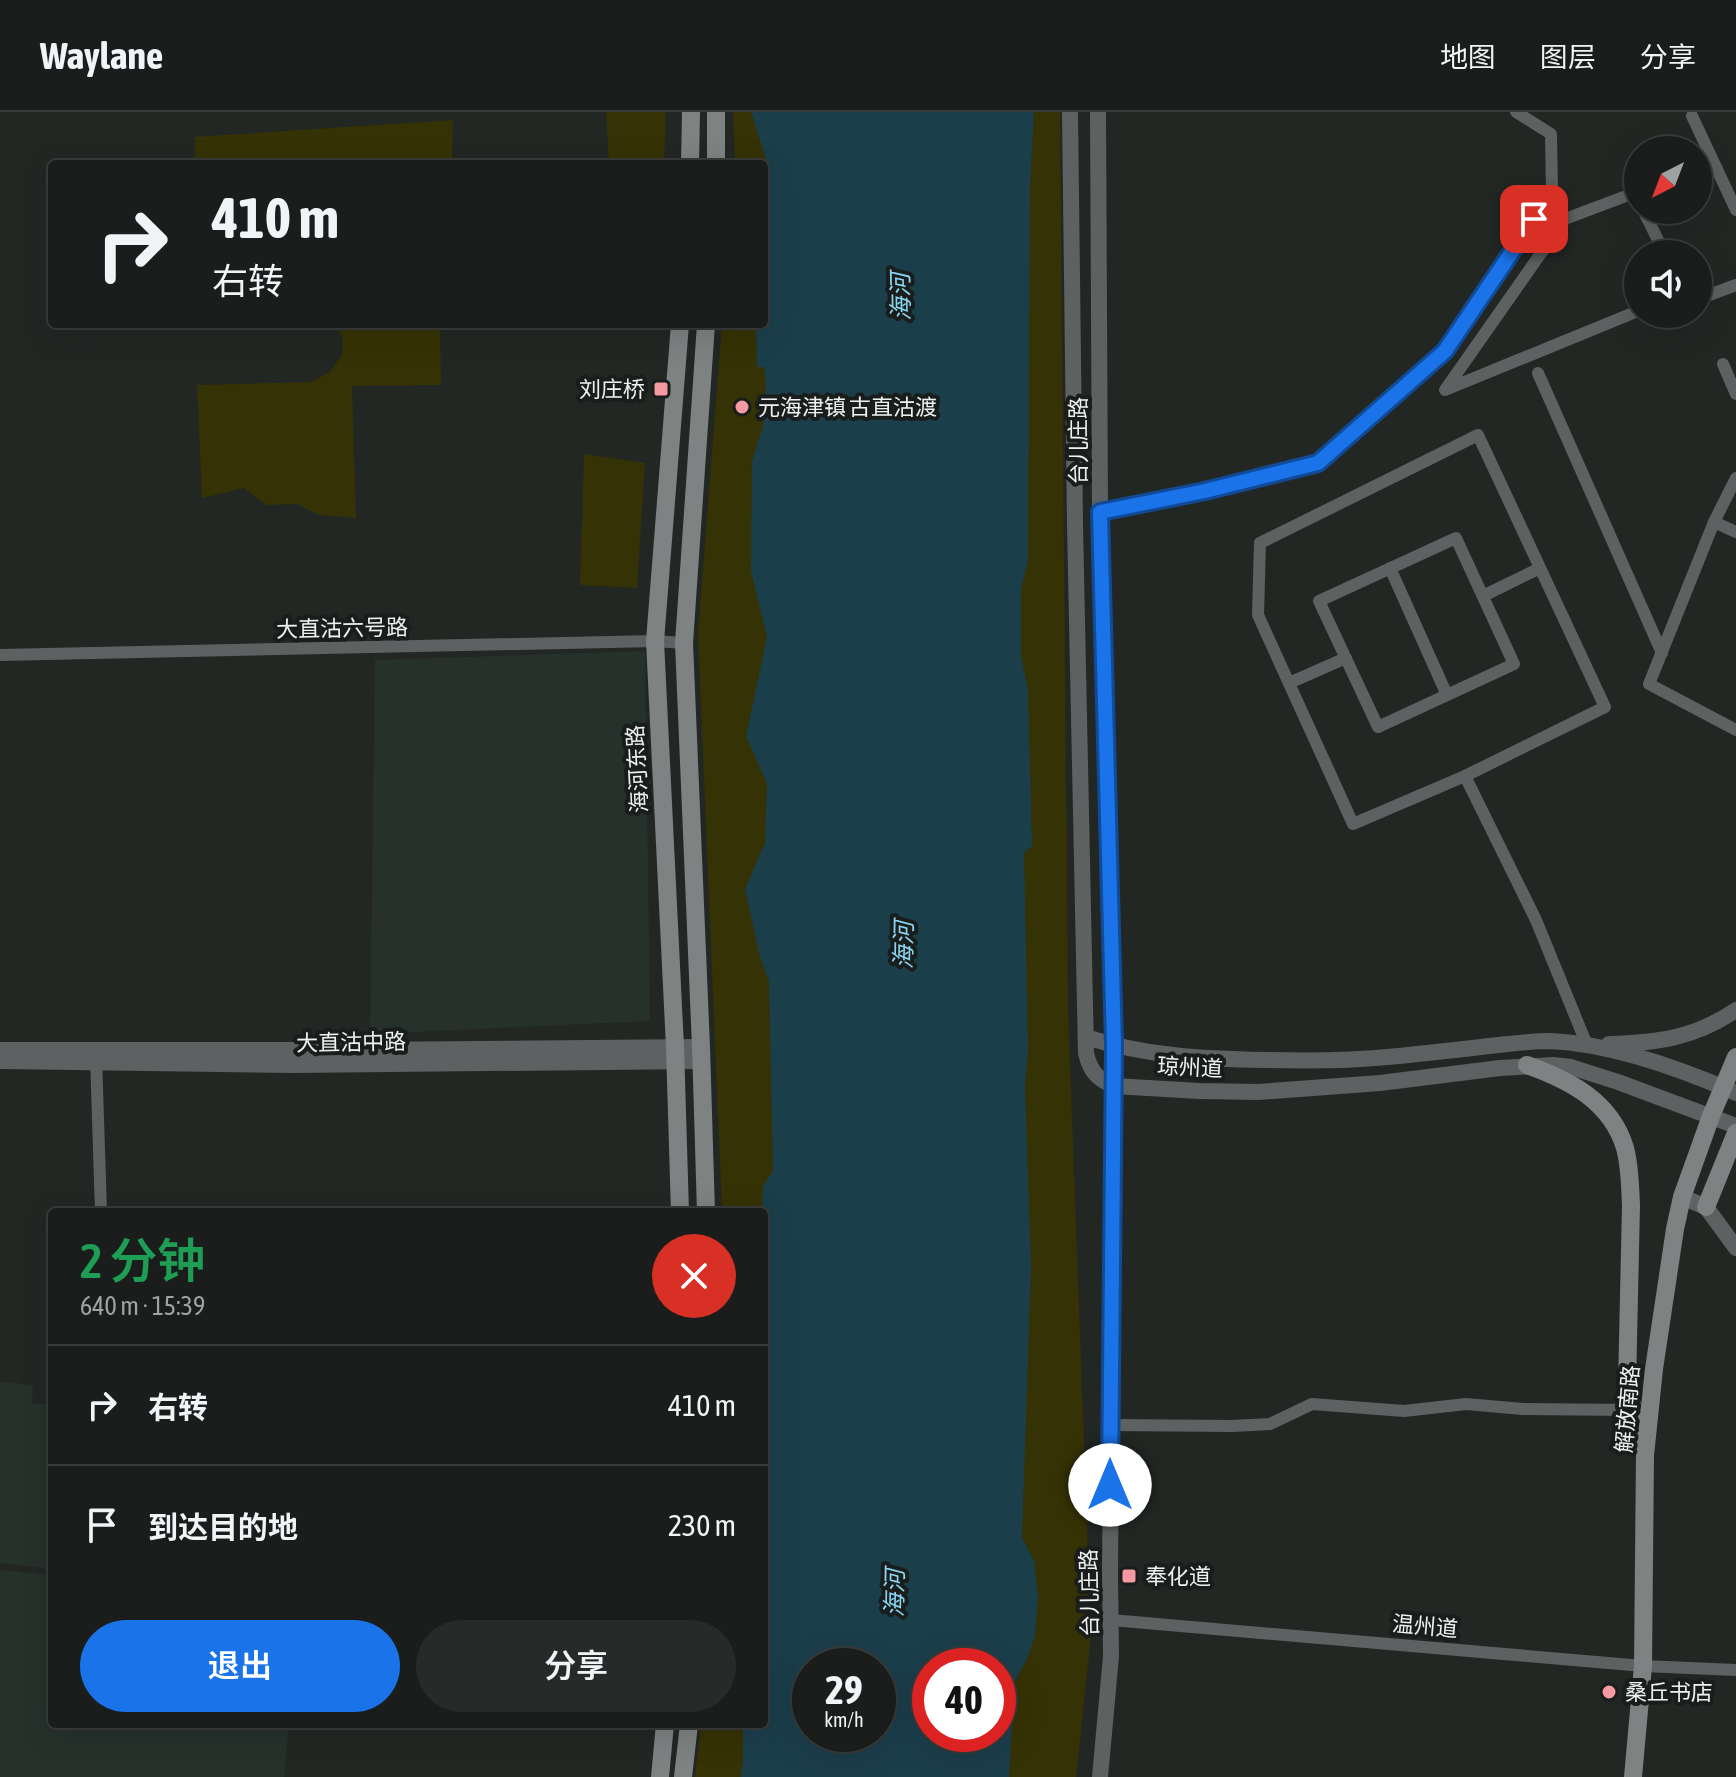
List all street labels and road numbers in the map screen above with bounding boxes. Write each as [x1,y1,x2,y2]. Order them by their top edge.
street label: 台儿庄路 [1065,397,1091,485]
street label: 大直沽六号路 [276,614,408,642]
street label: 海河东路 [622,724,652,814]
street label: 大直沽中路 [296,1028,406,1056]
street label: 琼州道 [1156,1052,1224,1082]
street label: 解放南路 [1610,1364,1644,1454]
street label: 台儿庄路 [1075,1549,1103,1637]
street label: 温州道 [1391,1610,1459,1642]

